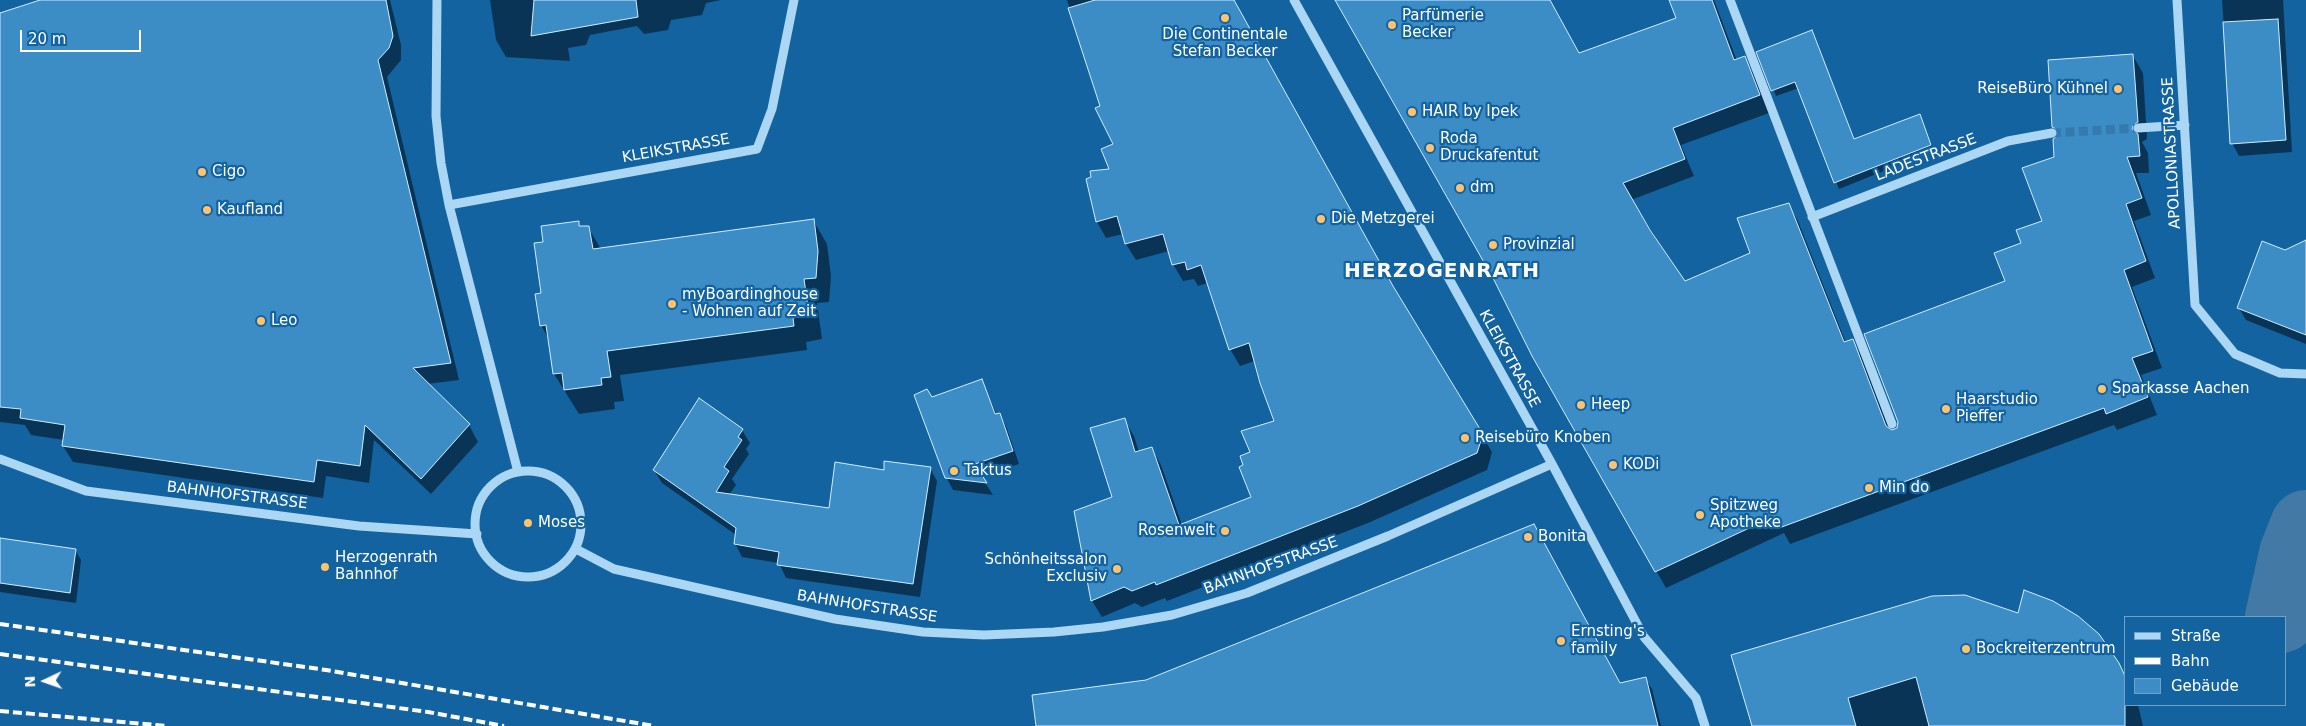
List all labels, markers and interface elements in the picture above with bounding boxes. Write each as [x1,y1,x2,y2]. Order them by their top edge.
place label: Parfümerie Becker [1402,7,1484,42]
marker: Die Continentale Stefan Becker [1219,12,1231,24]
marker: Parfümerie Becker [1386,19,1398,31]
scale bar [22,20,144,52]
place label: Die Continentale Stefan Becker [1162,26,1288,61]
text: 20 m [28,30,66,48]
street label: APOLLONIASTRASSE [2159,76,2185,230]
place label: ReiseBüro Kühnel [1977,80,2108,98]
marker: ReiseBüro Kühnel [2112,83,2124,95]
place label: HAIR by Ipek [1422,103,1518,121]
marker: HAIR by Ipek [1406,106,1418,118]
place label: Roda Druckafentut [1440,130,1538,165]
street label: LADESTRASSE [1873,130,1979,186]
street label: KLEIKSTRASSE [621,131,731,167]
marker: Roda Druckafentut [1424,142,1436,154]
place label: Cigo [212,163,245,181]
marker: Cigo [196,166,208,178]
place label: dm [1470,179,1494,197]
marker: dm [1454,182,1466,194]
place label: Kaufland [217,201,283,219]
marker: Kaufland [201,204,213,216]
place label: Die Metzgerei [1331,210,1435,228]
marker: Die Metzgerei [1315,213,1327,225]
place label: Provinzial [1503,236,1575,254]
marker: Provinzial [1487,239,1499,251]
district label: HERZOGENRATH [1343,260,1541,284]
place label: myBoardinghouse - Wohnen auf Zeit [682,286,818,321]
marker: myBoardinghouse - Wohnen auf Zeit [666,298,678,310]
street label: KLEIKSTRASSE [1475,307,1543,411]
place label: Leo [271,312,297,330]
marker: Leo [255,315,267,327]
place label: Sparkasse Aachen [2112,380,2250,398]
marker: Sparkasse Aachen [2096,383,2108,395]
place label: Haarstudio Pieffer [1956,391,2038,426]
place label: Heep [1591,396,1630,414]
marker: Heep [1575,399,1587,411]
marker: Haarstudio Pieffer [1940,403,1952,415]
place label: Reisebüro Knoben [1475,429,1611,447]
marker: Reisebüro Knoben [1459,432,1471,444]
place label: KODi [1623,456,1660,474]
marker: KODi [1607,459,1619,471]
place label: Taktus [964,462,1012,480]
marker: Taktus [948,465,960,477]
street label: BAHNHOFSTRASSE [166,478,308,514]
place label: Min do [1879,479,1929,497]
marker: Min do [1863,482,1875,494]
place label: Spitzweg Apotheke [1710,497,1781,532]
marker: Spitzweg Apotheke [1694,509,1706,521]
place label: Moses [538,514,585,532]
marker: Moses [522,517,534,529]
place label: Rosenwelt [1138,522,1215,540]
marker: Rosenwelt [1219,525,1231,537]
place label: Bonita [1538,528,1586,546]
marker: Bonita [1522,531,1534,543]
street label: BAHNHOFSTRASSE [1201,533,1341,599]
place label: Herzogenrath Bahnhof [335,549,438,584]
place label: Schönheitssalon Exclusiv [985,551,1107,586]
marker: Herzogenrath Bahnhof [319,561,331,573]
marker: Schönheitssalon Exclusiv [1111,563,1123,575]
street label: BAHNHOFSTRASSE [796,587,938,627]
legend [2124,616,2286,706]
place label: Ernsting's family [1571,623,1645,658]
text: Straße [2171,627,2220,645]
marker: Ernsting's family [1555,635,1567,647]
place label: Bockreiterzentrum [1976,640,2116,658]
marker: Bockreiterzentrum [1960,643,1972,655]
text: Bahn [2171,652,2210,670]
north arrow [20,656,70,706]
text: N [22,676,38,688]
text: Gebäude [2171,677,2239,695]

